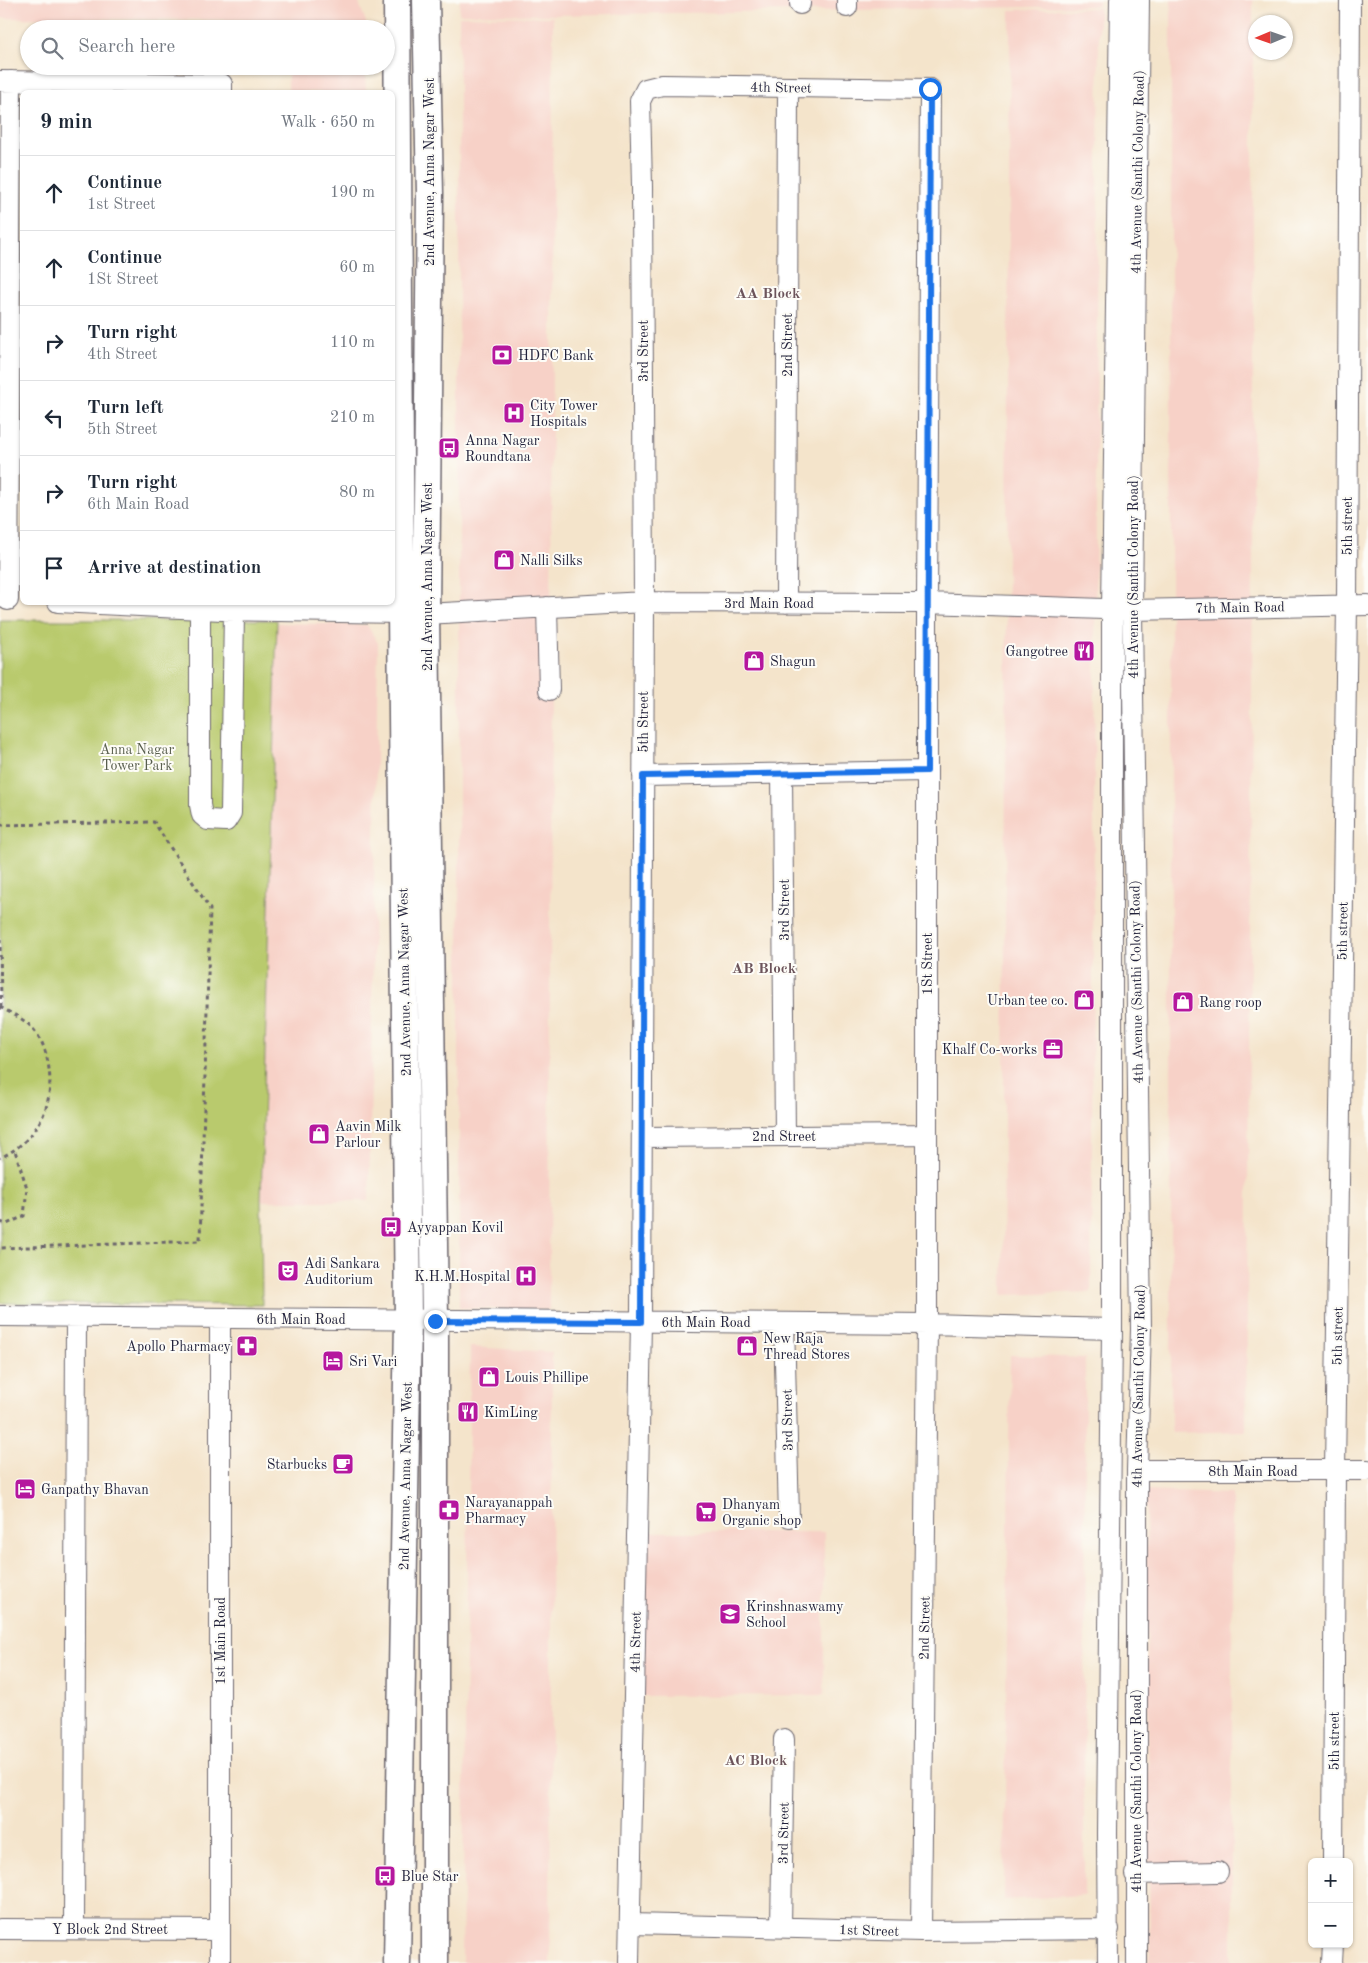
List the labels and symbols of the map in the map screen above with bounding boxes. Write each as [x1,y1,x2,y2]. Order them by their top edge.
north arrow [1248,15,1293,60]
street label: 4th Avenue (Santhi Colony Road) [1129,70,1147,274]
street label: 2nd Avenue, Anna Nagar West [423,78,437,266]
route start [919,78,942,101]
street label: 4th Street [750,80,812,96]
district label: AA Block [735,287,801,302]
street label: 2nd Street [781,313,795,377]
street label: 3rd Street [637,320,651,382]
bank icon: HDFC Bank [490,343,514,367]
place label: HDFC Bank [518,349,594,363]
place label: City Tower Hospitals [530,399,598,429]
hospital icon: City Tower Hospitals [502,401,526,425]
place label: Anna Nagar Roundtana [465,434,540,464]
bus stop icon: Anna Nagar Roundtana [437,436,461,460]
street label: 4th Avenue (Santhi Colony Road) [1127,475,1141,679]
street label: 2nd Avenue, Anna Nagar West [421,483,435,671]
street label: 5th street [1341,496,1355,556]
shop icon: Nalli Silks [492,548,516,572]
place label: Nalli Silks [520,554,583,568]
street label: 3rd Main Road [724,597,814,611]
street label: 7th Main Road [1195,600,1285,616]
restaurant icon: Gangotree [1072,639,1096,663]
place label: Gangotree [1005,645,1068,659]
shop icon: Shagun [742,649,766,673]
place label: Shagun [770,655,816,669]
street label: 5th Street [637,691,651,753]
park label: Anna Nagar Tower Park [100,743,175,773]
street label: 3rd Street [778,879,792,941]
street label: 4th Avenue (Santhi Colony Road) [1128,880,1146,1084]
street label: 2nd Avenue, Anna Nagar West [396,887,414,1076]
street label: 5th street [1335,901,1351,961]
street label: 1St Street [921,933,935,995]
district label: AB Block [732,962,797,977]
shop icon: Urban tee co. [1072,988,1096,1012]
shop icon: Rang roop [1171,990,1195,1014]
place label: Urban tee co. [987,994,1068,1008]
place label: Rang roop [1199,996,1262,1010]
office icon: Khalf Co-works [1041,1037,1065,1061]
place label: Khalf Co-works [942,1043,1037,1057]
place label: Aavin Milk Parlour [335,1120,401,1150]
shop icon: Aavin Milk Parlour [307,1122,331,1146]
street label: 2nd Street [752,1130,816,1144]
bus stop icon: Ayyappan Kovil [379,1215,403,1239]
place label: Ayyappan Kovil [407,1221,503,1235]
place label: Adi Sankara Auditorium [304,1257,380,1287]
theatre icon: Adi Sankara Auditorium [276,1259,300,1283]
hospital icon: K.H.M.Hospital [514,1264,538,1288]
place label: K.H.M.Hospital [414,1270,510,1284]
street label: 4th Avenue (Santhi Colony Road) [1130,1284,1148,1488]
street label: 5th street [1330,1306,1346,1366]
route end [424,1310,447,1333]
street label: 6th Main Road [256,1313,346,1327]
street label: 6th Main Road [661,1316,751,1330]
place label: New Raja Thread Stores [763,1332,850,1362]
pharmacy icon: Apollo Pharmacy [235,1334,259,1358]
shop icon: New Raja Thread Stores [735,1334,759,1358]
place label: Apollo Pharmacy [126,1340,232,1354]
hotel icon: Sri Vari [321,1349,345,1373]
place label: Sri Vari [349,1355,397,1369]
shop icon: Louis Phillipe [477,1365,501,1389]
place label: Louis Phillipe [505,1371,589,1385]
street label: 2nd Avenue, Anna Nagar West [397,1381,415,1570]
street label: 3rd Street [780,1389,796,1451]
restaurant icon: KimLing [456,1400,480,1424]
place label: KimLing [484,1406,538,1420]
cafe icon: Starbucks [331,1452,355,1476]
place label: Starbucks [267,1458,327,1472]
street label: 8th Main Road [1208,1465,1298,1479]
hotel icon: Ganpathy Bhavan [13,1477,37,1501]
place label: Ganpathy Bhavan [41,1483,149,1497]
place label: Narayanappah Pharmacy [465,1496,553,1526]
pharmacy icon: Narayanappah Pharmacy [437,1498,461,1522]
place label: Dhanyam Organic shop [722,1498,801,1528]
supermarket icon: Dhanyam Organic shop [694,1500,718,1524]
street label: 2nd Street [917,1596,933,1660]
street label: 1st Main Road [214,1597,228,1685]
place label: Krinshnaswamy School [746,1600,844,1630]
school or university icon: Krinshnaswamy School [718,1602,742,1626]
street label: 4th Street [628,1611,644,1673]
street label: 4th Avenue (Santhi Colony Road) [1130,1689,1144,1893]
street label: 5th street [1328,1711,1342,1771]
district label: AC Block [725,1754,788,1769]
street label: 3rd Street [776,1802,792,1864]
bus stop icon: Blue Star [373,1864,397,1888]
place label: Blue Star [401,1870,459,1884]
street label: Y Block 2nd Street [52,1923,168,1937]
street label: 1st Street [839,1923,899,1939]

